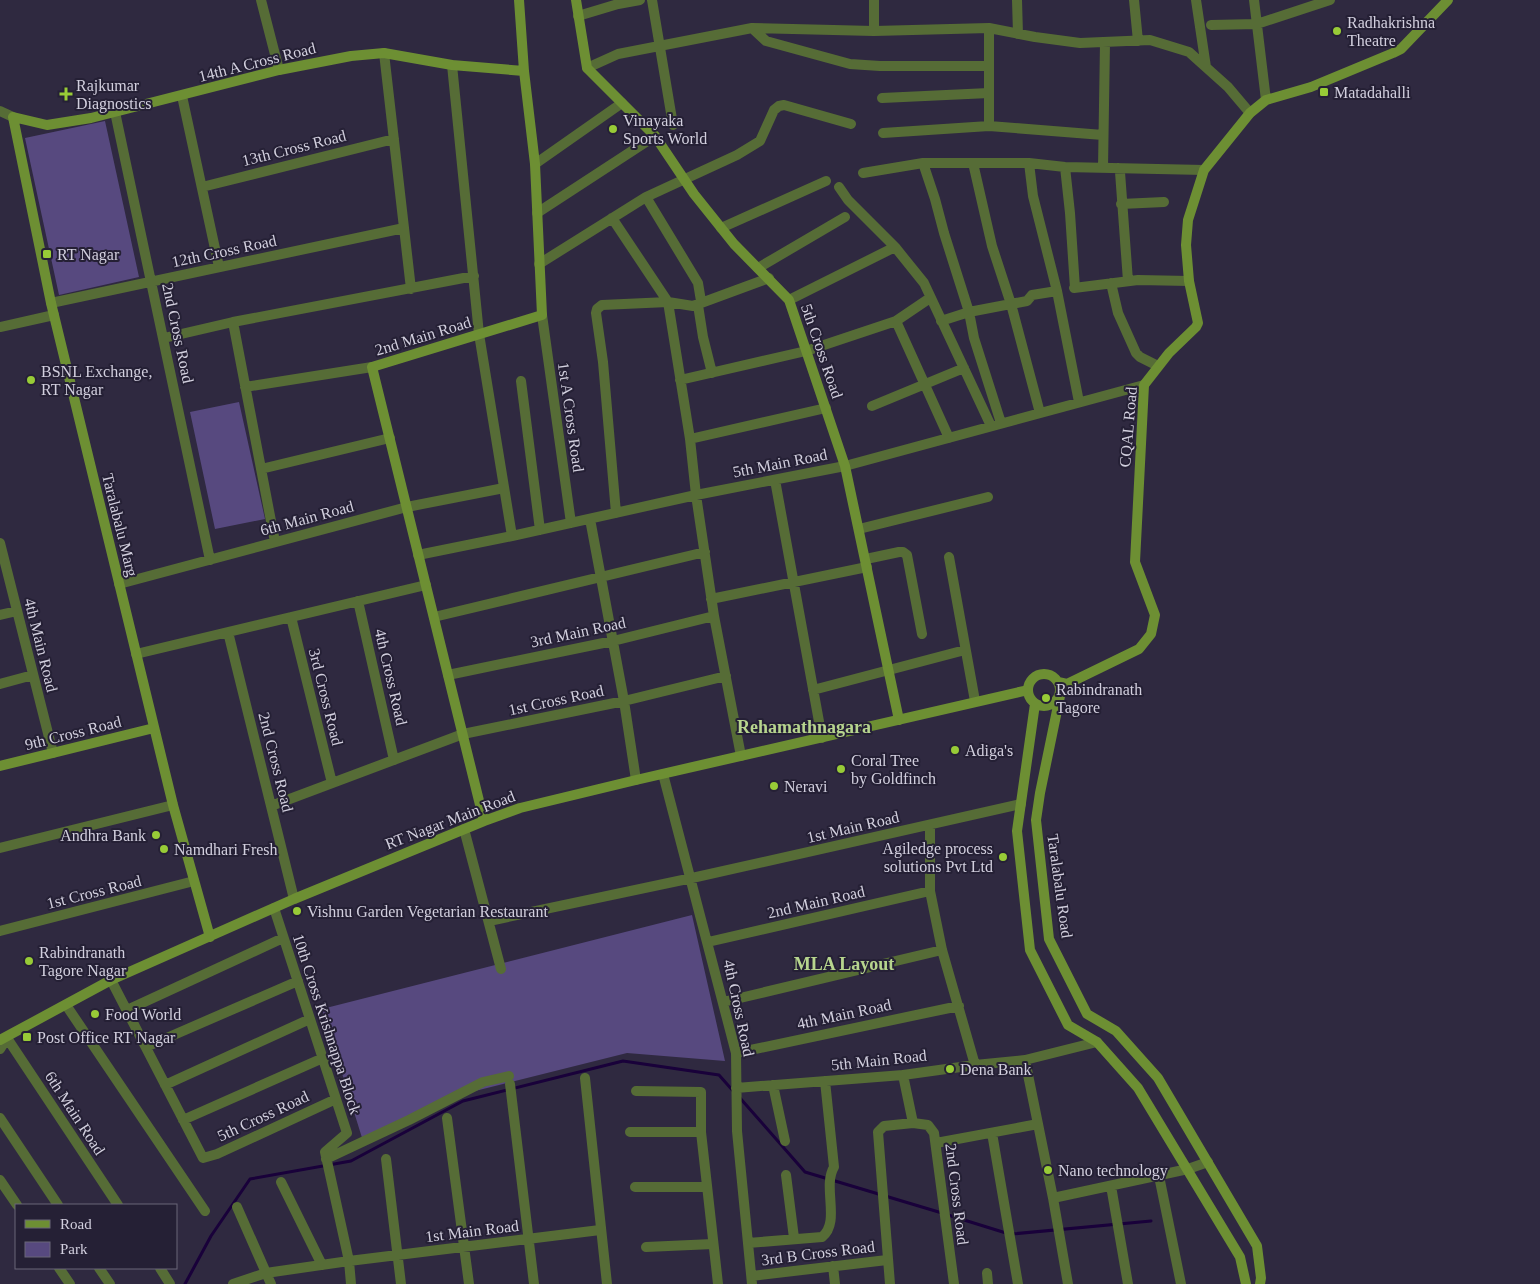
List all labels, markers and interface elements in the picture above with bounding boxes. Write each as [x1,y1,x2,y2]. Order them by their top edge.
place label: Radhakrishna Theatre [1347,14,1435,49]
marker: Radhakrishna Theatre [1331,25,1343,37]
street label: 14th A Cross Road [196,39,318,85]
place label: Rajkumar Diagnostics [76,77,152,113]
place label: Matadahalli [1334,84,1411,101]
marker: Matadahalli [1318,86,1330,98]
marker: Rajkumar Diagnostics [60,88,72,100]
place label: Vinayaka Sports World [623,112,707,148]
marker: Vinayaka Sports World [607,123,619,135]
street label: 13th Cross Road [240,127,348,169]
street label: 12th Cross Road [170,232,278,270]
place label: RT Nagar [57,246,120,264]
marker: RT Nagar [41,248,53,260]
street label: 2nd Cross Road [159,281,197,385]
street label: 5th Cross Road [798,302,846,400]
street label: 2nd Main Road [373,313,473,359]
street label: 1st A Cross Road [555,361,587,473]
place label: BSNL Exchange, RT Nagar [41,363,152,399]
marker: BSNL Exchange, RT Nagar [25,374,37,386]
street label: CQAL Road [1116,386,1140,468]
street label: 5th Main Road [731,445,829,481]
street label: Taralabalu Marg [98,472,141,579]
street label: 6th Main Road [258,497,356,539]
street label: 4th Main Road [21,596,61,694]
street label: 3rd Main Road [529,614,627,650]
street label: 4th Cross Road [372,627,410,727]
street label: 3rd Cross Road [306,647,346,747]
place label: Rabindranath Tagore [1056,681,1142,717]
street label: 1st Cross Road [507,682,605,718]
marker: Rabindranath Tagore [1040,692,1052,704]
street label: 2nd Cross Road [255,710,297,814]
street label: 9th Cross Road [23,713,123,753]
district label: Rehamathnagara [737,717,871,737]
place label: Adiga's [965,742,1013,760]
marker: Adiga's [949,744,961,756]
place label: Coral Tree by Goldfinch [851,752,936,788]
marker: Coral Tree by Goldfinch [835,763,847,775]
place label: Neravi [784,778,828,795]
marker: Neravi [768,780,780,792]
street label: RT Nagar Main Road [383,787,518,854]
street label: 1st Main Road [805,808,901,846]
place label: Andhra Bank [60,827,146,844]
marker: Andhra Bank [150,829,162,841]
street label: Taralabalu Road [1044,833,1076,939]
place label: Agiledge process solutions Pvt Ltd [882,840,993,875]
place label: Namdhari Fresh [174,841,278,858]
marker: Namdhari Fresh [158,843,170,855]
marker: Agiledge process solutions Pvt Ltd [997,851,1009,863]
street label: 1st Cross Road [45,872,143,912]
street label: 2nd Main Road [766,883,866,921]
place label: Vishnu Garden Vegetarian Restaurant [307,903,548,921]
marker: Vishnu Garden Vegetarian Restaurant [291,905,303,917]
street label: 10th Cross Krishnappa Block [289,932,364,1117]
place label: Rabindranath Tagore Nagar [39,944,127,980]
district label: MLA Layout [794,954,894,974]
marker: Rabindranath Tagore Nagar [23,955,35,967]
street label: 4th Cross Road [720,958,758,1058]
street label: 4th Main Road [795,996,893,1032]
place label: Food World [105,1006,181,1023]
marker: Food World [89,1008,101,1020]
place label: Post Office RT Nagar [37,1029,176,1047]
marker: Post Office RT Nagar [21,1031,33,1043]
street label: 5th Main Road [830,1047,928,1073]
place label: Dena Bank [960,1061,1032,1078]
marker: Dena Bank [944,1063,956,1075]
street label: 6th Main Road [42,1068,108,1158]
street label: 5th Cross Road [215,1087,311,1145]
street label: 2nd Cross Road [942,1142,972,1246]
place label: Nano technology [1058,1162,1168,1180]
marker: Nano technology [1042,1164,1054,1176]
legend [15,1204,178,1269]
text: Road [60,1216,92,1232]
street label: 1st Main Road [424,1217,520,1245]
street label: 3rd B Cross Road [760,1238,876,1268]
text: Park [60,1241,88,1257]

